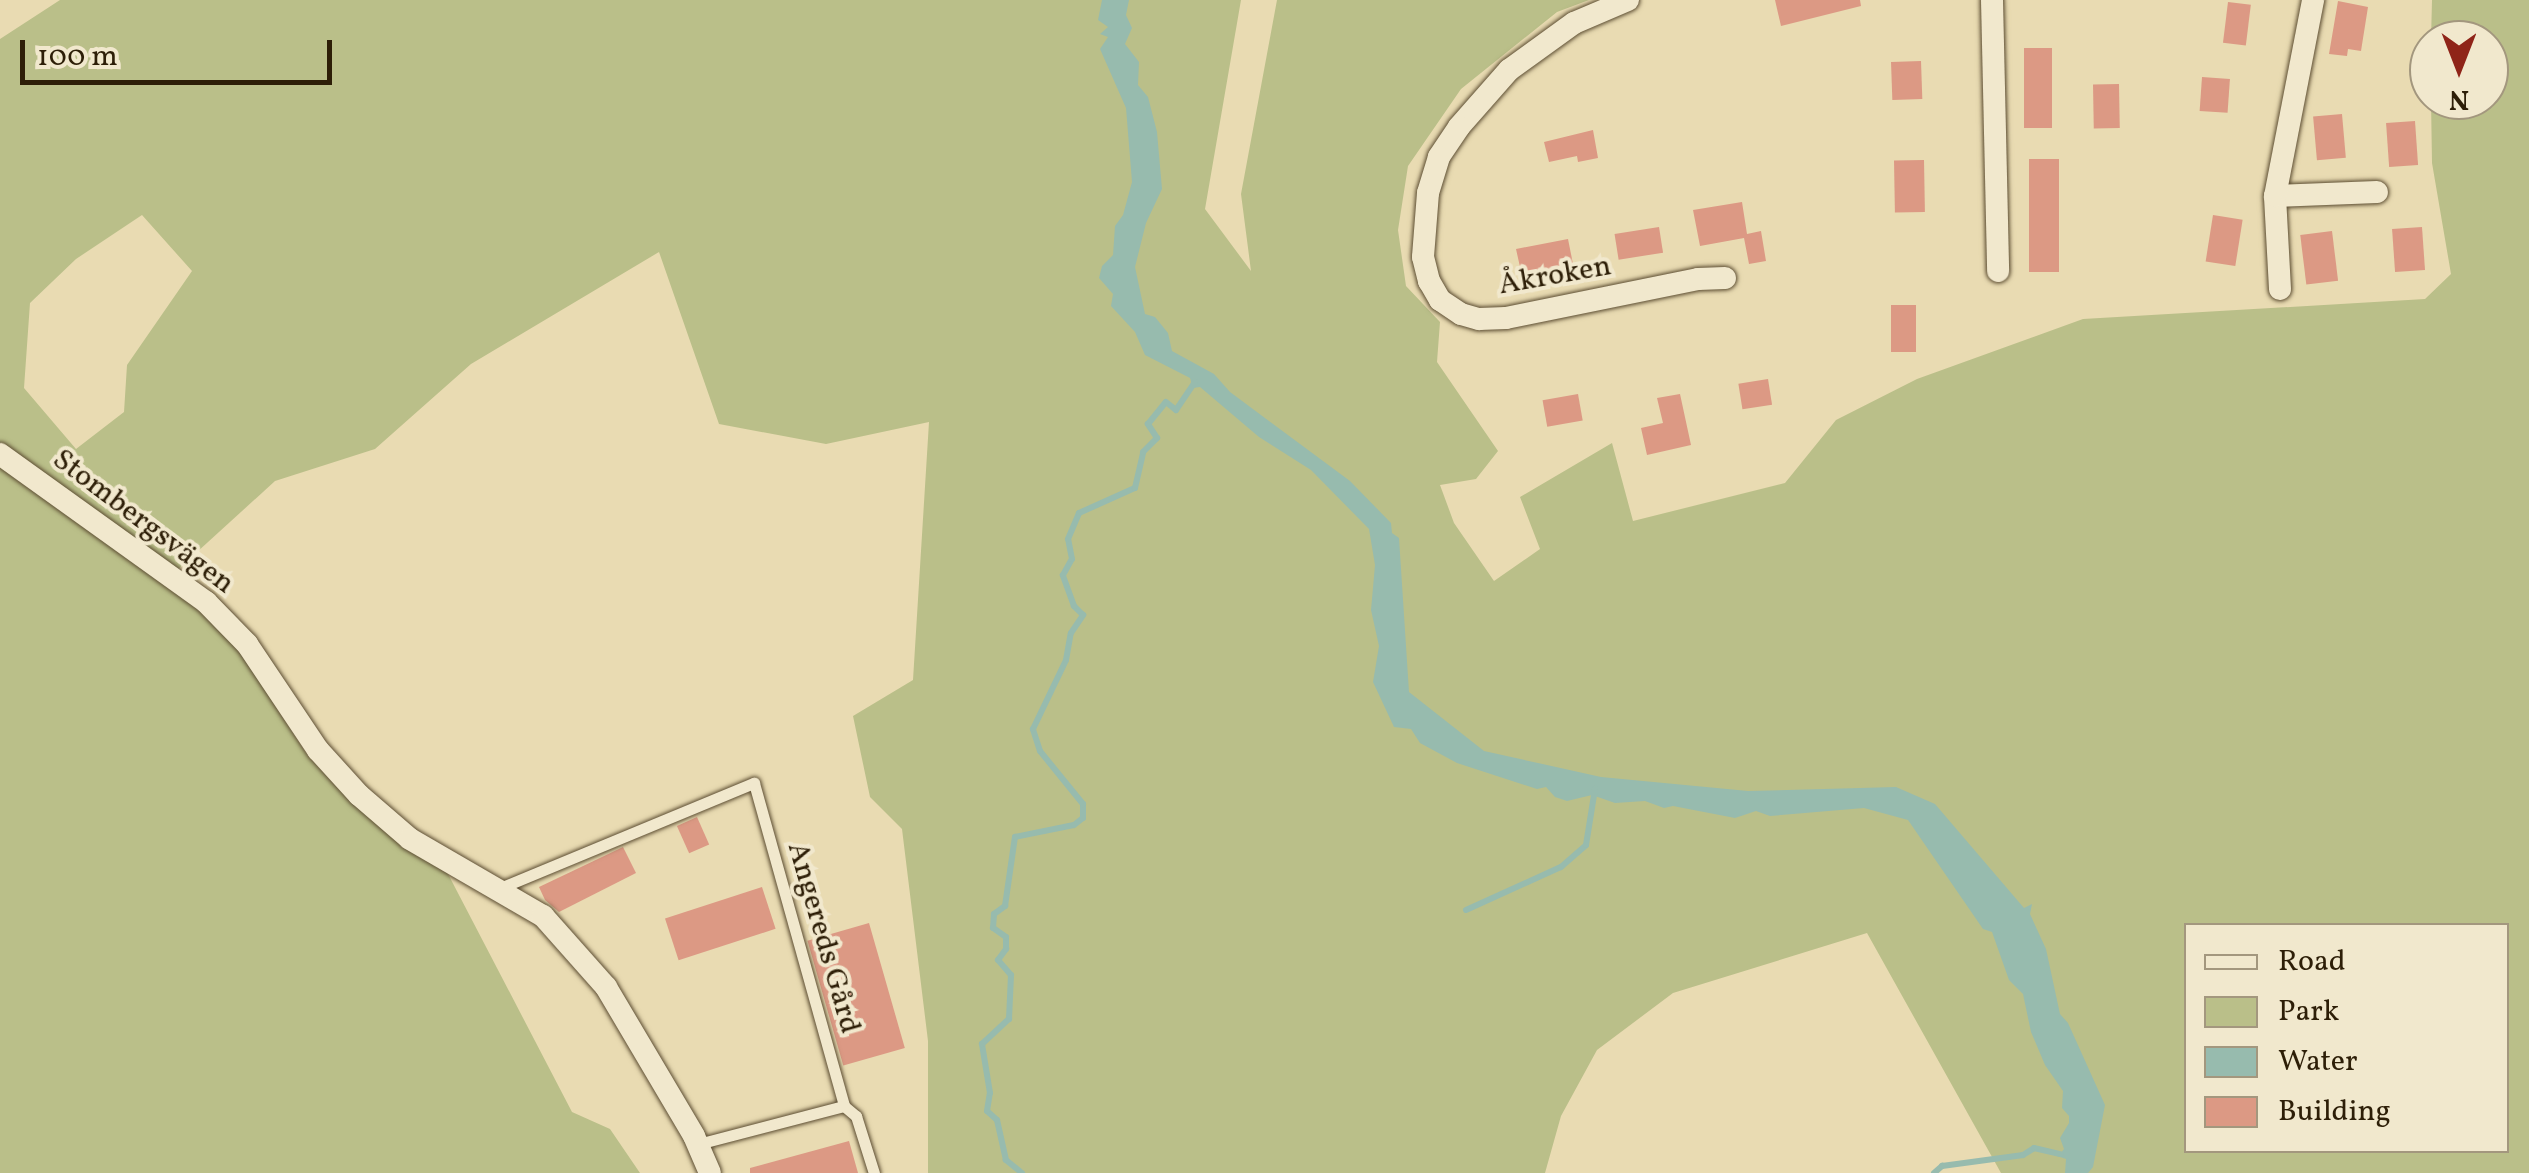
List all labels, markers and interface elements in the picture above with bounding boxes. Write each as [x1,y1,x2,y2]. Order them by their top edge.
scale bar [25,20,338,82]
north arrow [2409,20,2509,120]
text: 100 m [37,36,118,78]
text: N [2449,79,2469,118]
street label: Åkroken [1496,248,1614,304]
street label: Stombergsvägen [45,442,241,602]
street label: Angereds Gård [778,838,868,1038]
legend [2184,923,2509,1153]
text: Road [2278,941,2346,983]
text: Park [2278,991,2339,1033]
text: Water [2278,1041,2358,1083]
text: Building [2278,1091,2391,1133]

